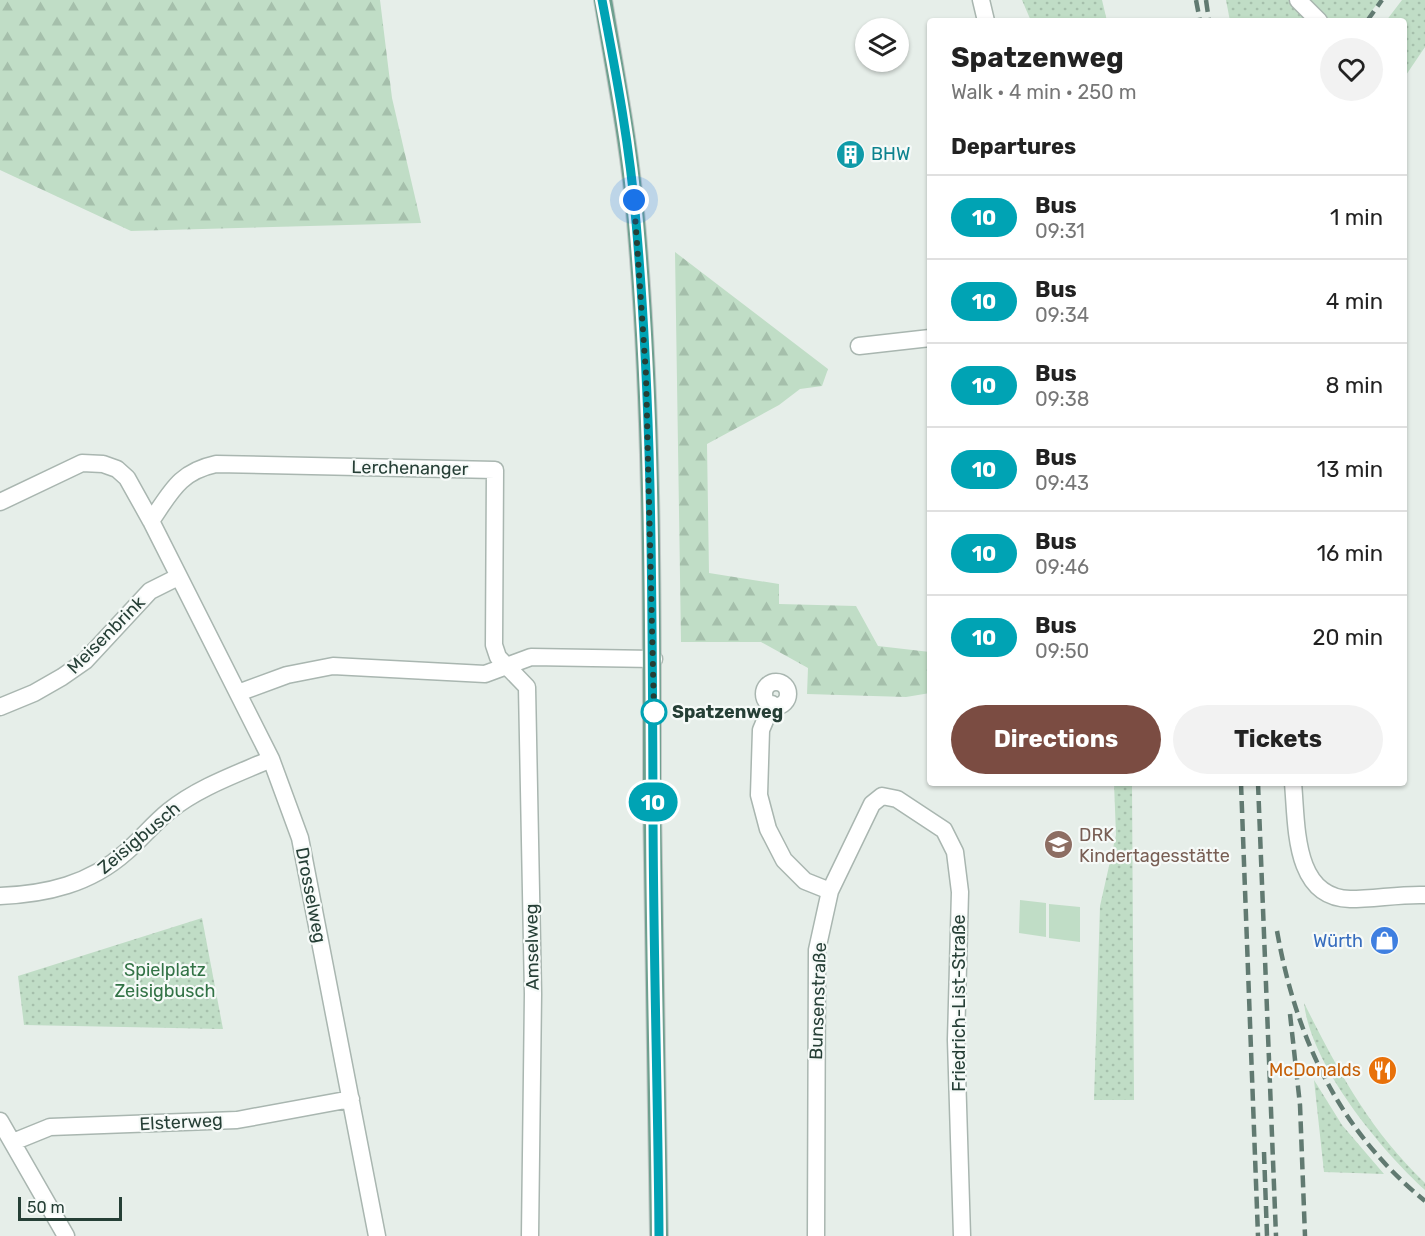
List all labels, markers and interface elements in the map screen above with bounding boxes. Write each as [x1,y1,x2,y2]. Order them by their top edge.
map controls [855,18,909,72]
button: layers [855,18,909,72]
button: heart [1320,38,1383,101]
text: Spatzenweg [951,41,1124,74]
text: Walk · 4 min · 250 m [951,80,1136,104]
text: Departures [951,133,1076,160]
building icon: BHW [834,138,866,170]
place label: BHW [871,143,910,165]
your location [619,185,649,215]
text: Bus [1035,192,1077,219]
text: 1 min [1330,204,1383,231]
text: 10 [972,205,996,230]
text: 09:31 [1035,219,1085,243]
text: Bus [1035,276,1077,303]
text: 4 min [1326,288,1383,315]
text: 10 [972,289,996,314]
text: 09:34 [1035,303,1089,327]
text: Bus [1035,360,1077,387]
text: 8 min [1325,372,1383,399]
text: 10 [972,373,996,398]
text: 09:38 [1035,387,1089,411]
text: Bus [1035,444,1077,471]
street label: Lerchenanger [351,456,469,480]
text: 13 min [1317,456,1383,483]
text: 10 [972,457,996,482]
text: 09:43 [1035,471,1089,495]
text: Bus [1035,528,1077,555]
text: 16 min [1317,540,1383,567]
text: 10 [972,541,996,566]
text: 09:46 [1035,555,1089,579]
street label: Meisenbrink [63,591,150,678]
text: Bus [1035,612,1077,639]
text: 20 min [1313,624,1383,651]
text: 10 [972,625,996,650]
text: 09:50 [1035,639,1089,663]
marker: Spatzenweg [641,699,667,725]
place label: Spatzenweg [672,701,783,723]
button: Directions [951,705,1161,774]
button: Tickets [1173,705,1383,774]
line badge: 10 [626,782,680,822]
text: 10 [641,790,665,815]
street label: Zeisigbusch [93,797,185,879]
place label: DRK Kindertagesstätte [1079,824,1230,867]
school or university icon: DRK Kindertagesstätte [1042,829,1074,861]
street label: Drosselweg [291,845,331,945]
street label: Amselweg [520,903,544,991]
street label: Friedrich-List-Straße [948,914,970,1092]
shop icon: Würth [1368,925,1400,957]
place label: Würth [1313,930,1363,952]
street label: Bunsenstraße [805,942,831,1060]
park label: Spielplatz Zeisigbusch [115,959,215,1002]
restaurant icon: McDonalds [1366,1054,1398,1086]
place label: McDonalds [1269,1059,1361,1081]
street label: Elsterweg [139,1109,223,1135]
scale bar [18,1194,122,1222]
text: 50 m [27,1198,65,1217]

